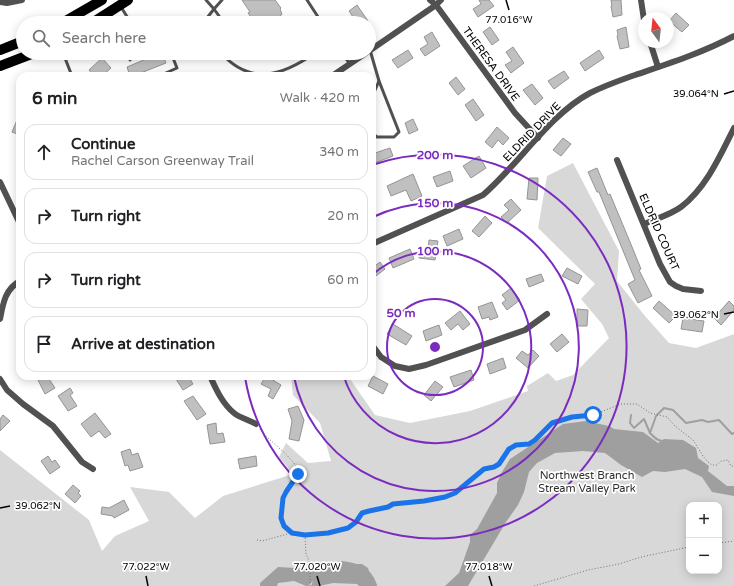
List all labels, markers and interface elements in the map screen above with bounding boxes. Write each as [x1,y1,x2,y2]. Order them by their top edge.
north arrow [638,12,674,48]
text: 77.016°W [485,14,533,26]
search box [16,16,376,60]
street label: THERESA DRIVE [460,24,522,104]
icon: search [30,27,52,49]
text: Search here [62,29,146,47]
text: 6 min [32,88,77,109]
text: 39.064°N [673,88,719,100]
text: Walk · 420 m [280,90,360,106]
street label: ELDRID DRIVE [500,100,564,164]
text: Continue [71,135,135,153]
icon: ahead [33,141,55,163]
text: 340 m [319,144,359,160]
text: 200 m [417,148,453,162]
text: Rachel Carson Greenway Trail [71,153,254,169]
street label: ELDRID COURT [636,191,682,273]
text: 150 m [417,196,453,210]
icon: right [33,205,55,227]
text: Turn right [71,207,141,225]
text: 20 m [327,208,359,224]
text: 100 m [417,244,453,258]
icon: right [33,269,55,291]
text: Turn right [71,271,141,289]
text: 60 m [327,272,359,288]
text: 50 m [386,306,416,320]
text: 39.062°N [673,309,719,321]
icon: arrive [33,333,55,355]
text: Arrive at destination [71,335,215,353]
centre of rings [428,340,442,354]
route start [584,406,602,424]
route end [289,465,307,483]
park label: Northwest Branch Stream Valley Park [538,469,636,495]
text: 39.062°N [15,500,61,512]
map controls [686,502,722,574]
button: + [686,502,722,538]
button: − [686,538,722,574]
text: 77.022°W [122,561,170,573]
text: 77.020°W [293,561,341,573]
text: 77.018°W [465,561,513,573]

